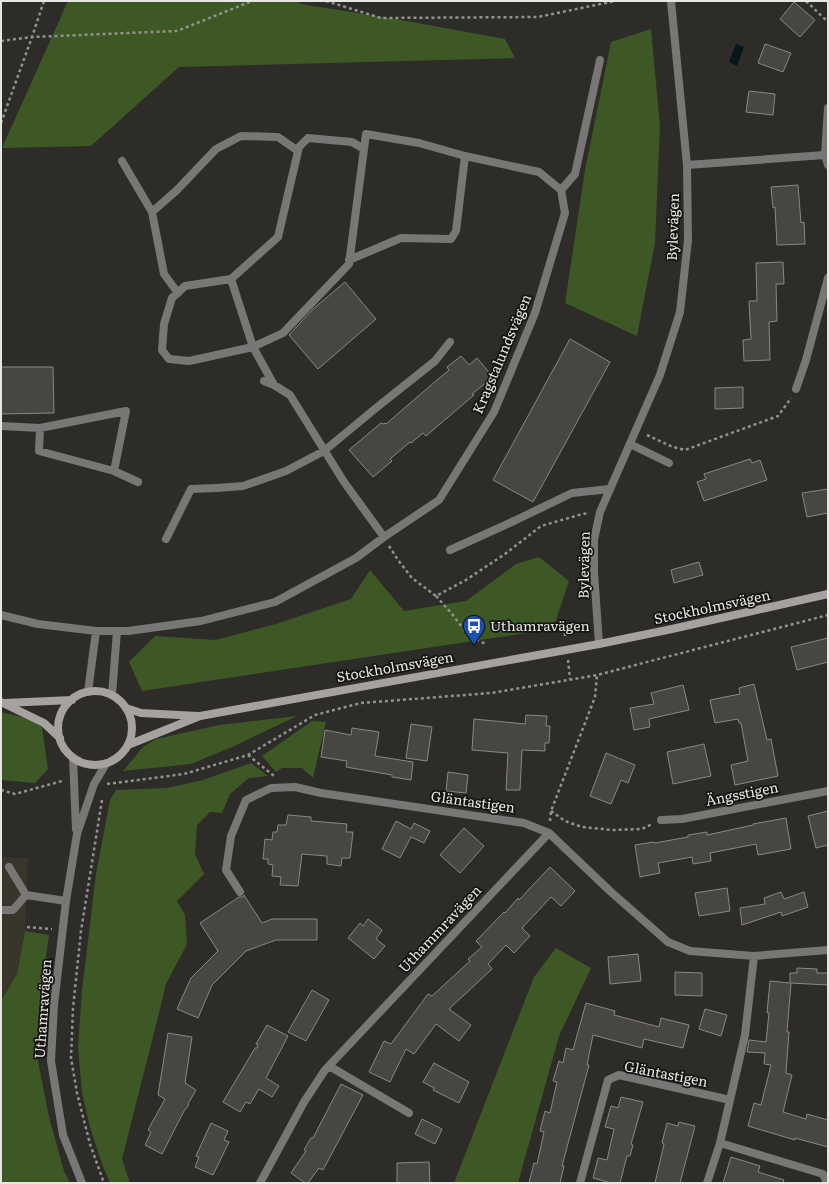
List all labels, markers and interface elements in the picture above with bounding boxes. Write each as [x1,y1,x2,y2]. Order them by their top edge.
street label: Bylevägen [661,193,683,261]
street label: Kragstalundsvägen [467,291,535,417]
street label: Bylevägen [572,531,594,599]
street label: Stockholmsvägen [652,584,772,628]
bus stop icon: Uthamravägen [461,613,487,646]
place label: Uthamravägen [490,615,590,635]
street label: Stockholmsvägen [335,646,455,686]
street label: Ängsstigen [704,776,780,810]
street label: Gläntastigen [430,785,517,817]
street label: Uthammravägen [393,880,485,977]
street label: Uthamravägen [29,958,55,1059]
street label: Gläntastigen [623,1055,710,1091]

